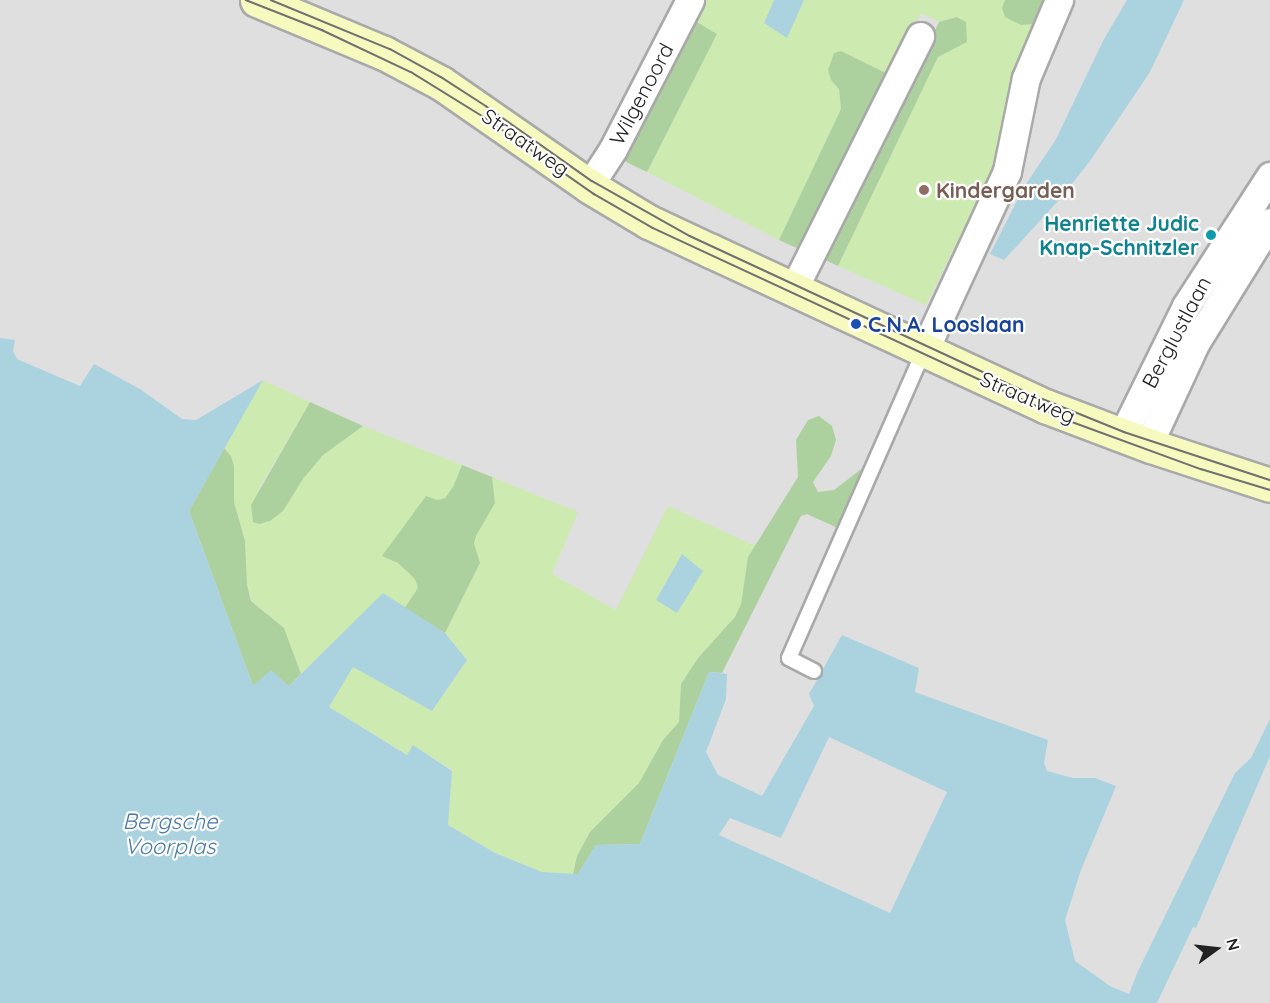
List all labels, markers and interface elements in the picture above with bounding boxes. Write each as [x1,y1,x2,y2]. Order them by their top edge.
street label: Wilgenoord [604,39,678,149]
street label: Straatweg [477,103,575,181]
place label: Kindergarden [936,177,1075,203]
marker: Kindergarden [917,183,931,197]
place label: Henriette Judic Knap-Schnitzler [1039,210,1199,260]
marker: Henriette Judic Knap-Schnitzler [1204,228,1218,242]
street label: Berglustlaan [1136,272,1216,392]
place label: C.N.A. Looslaan [868,311,1024,337]
marker: C.N.A. Looslaan [849,317,863,331]
street label: Straatweg [977,366,1079,428]
water label: Bergsche Voorplas [122,808,218,860]
north arrow [1186,919,1246,979]
text: N [1222,936,1245,953]

